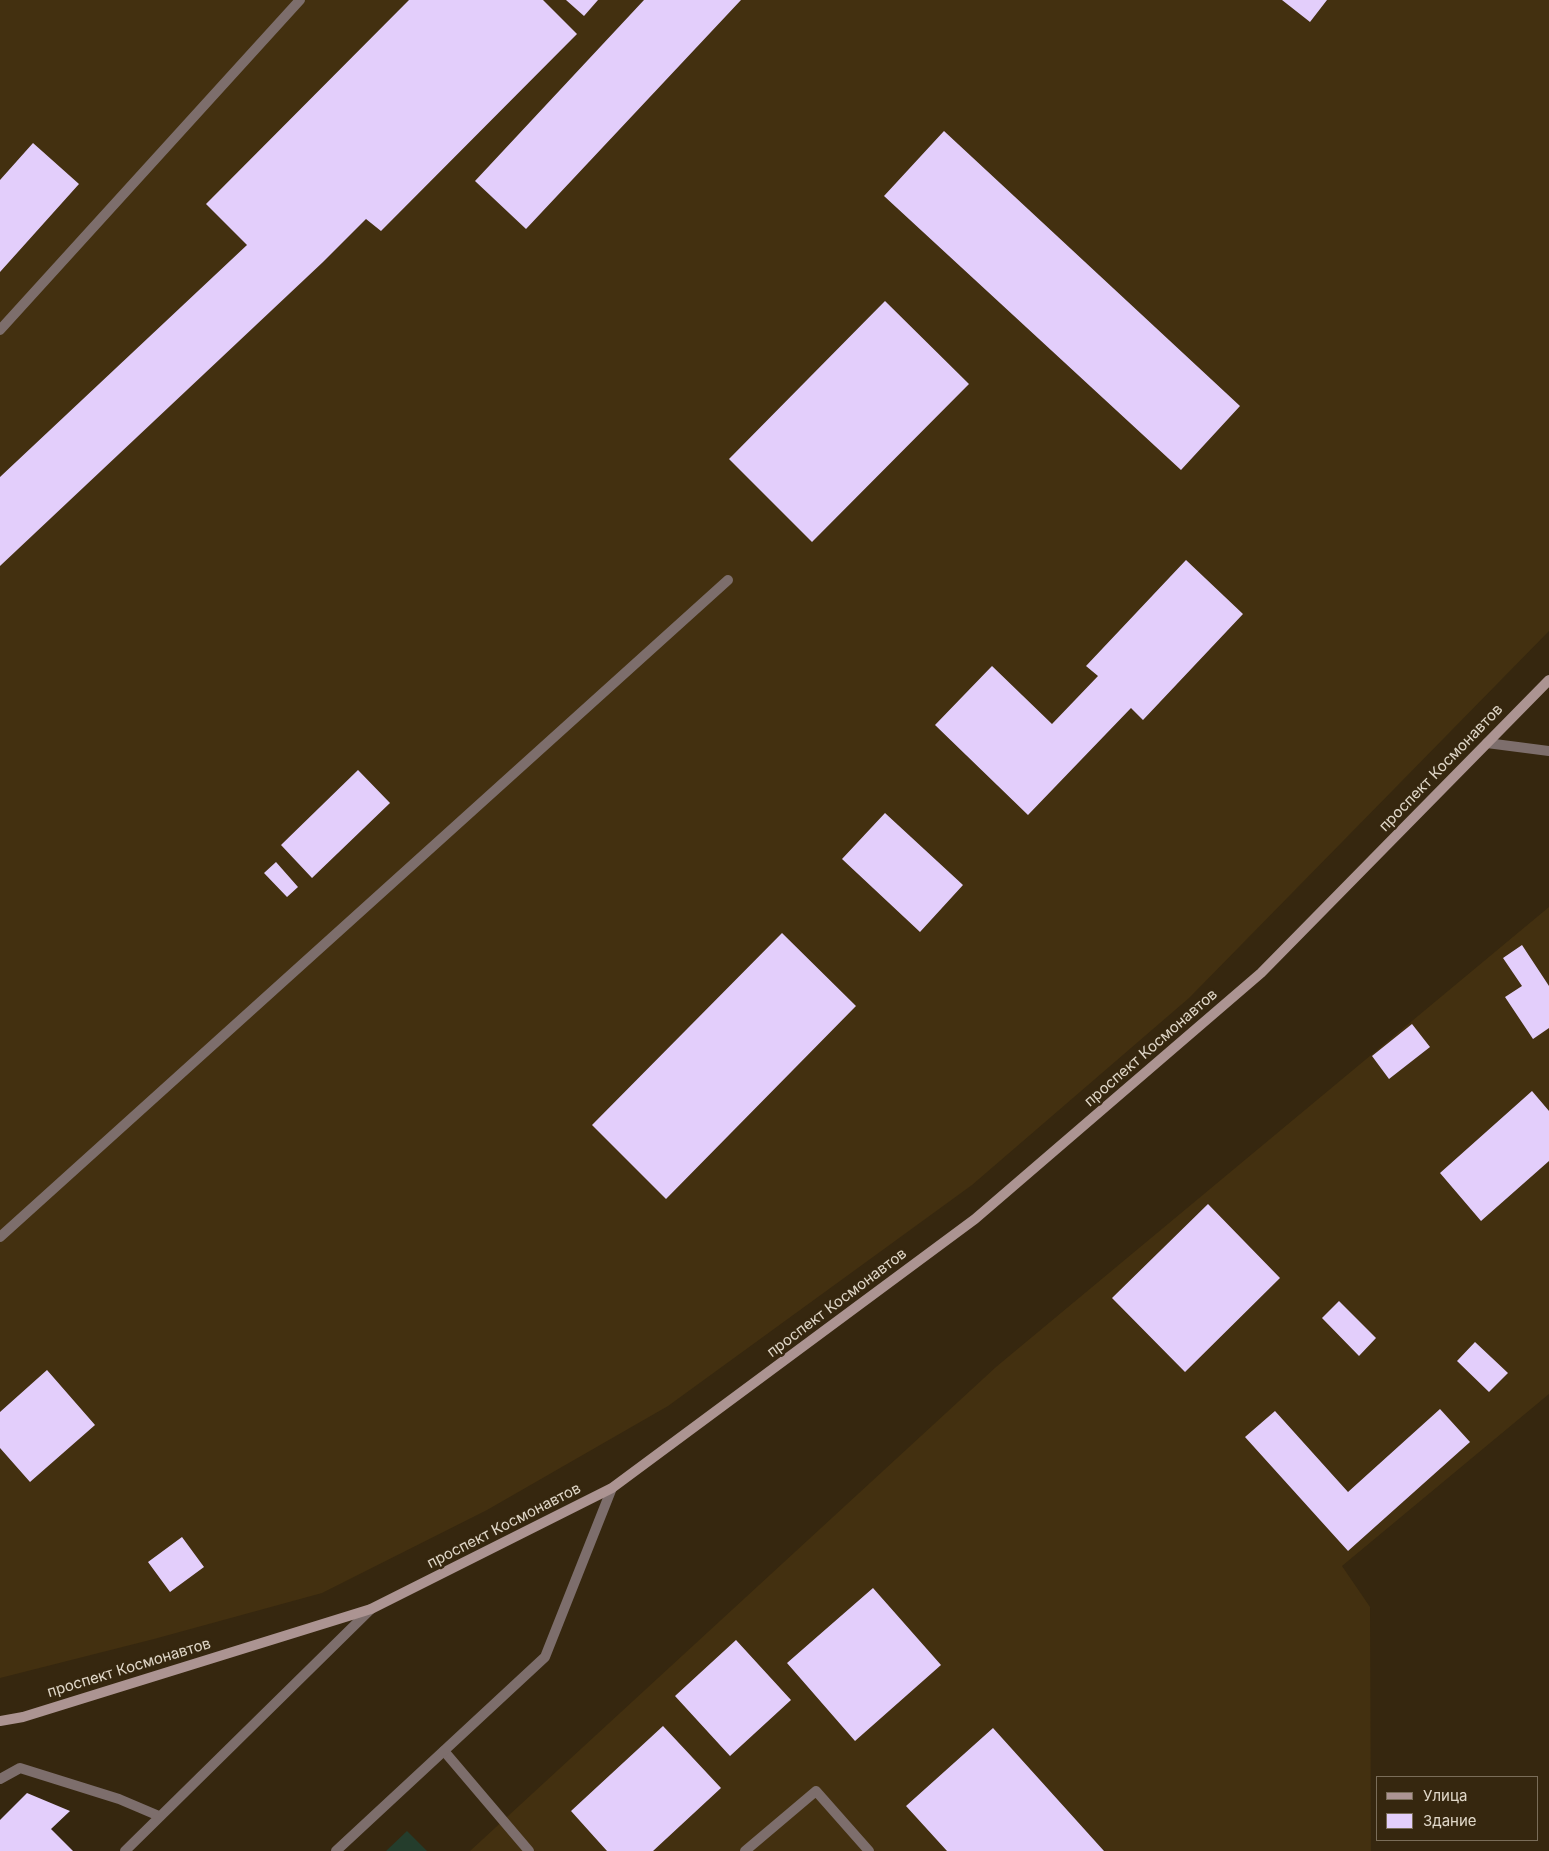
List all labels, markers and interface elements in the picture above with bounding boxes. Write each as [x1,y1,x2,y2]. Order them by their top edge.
street label: проспект Космонавтов [1375,701,1507,835]
street label: проспект Космонавтов [1081,985,1221,1111]
street label: проспект Космонавтов [764,1245,910,1361]
street label: проспект Космонавтов [424,1479,584,1573]
street label: проспект Космонавтов [45,1635,213,1701]
legend [1376,1776,1539,1841]
text: Улица [1423,1786,1467,1805]
text: Здание [1423,1811,1477,1830]

